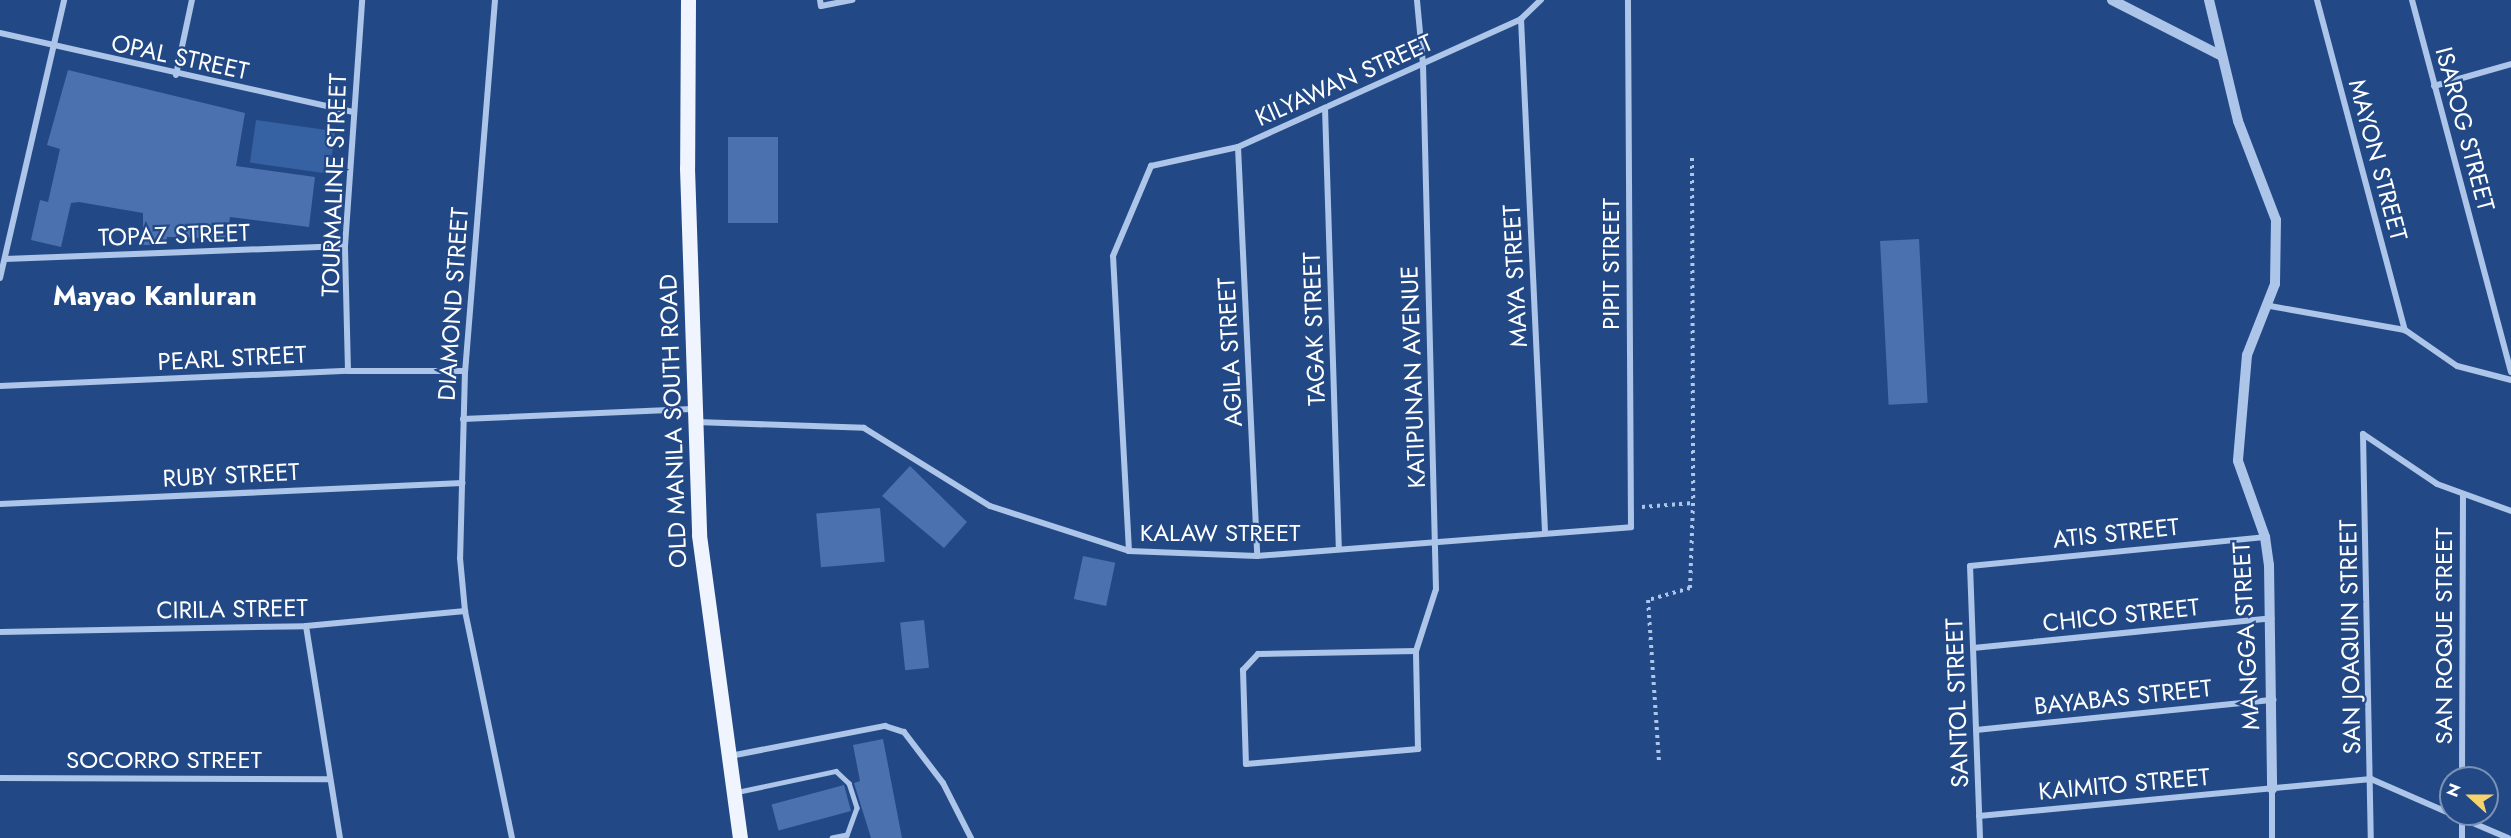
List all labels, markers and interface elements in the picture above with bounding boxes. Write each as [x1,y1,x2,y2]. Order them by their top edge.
street label: OPAL STREET [109,28,251,86]
street label: KILYAWAN STREET [1251,28,1437,132]
street label: ISAROG STREET [2429,44,2501,214]
street label: TOURMALINE STREET [316,73,352,297]
street label: MAYON STREET [2343,76,2413,244]
street label: PIPIT STREET [1597,198,1625,330]
street label: MAYA STREET [1497,204,1533,348]
street label: DIAMOND STREET [432,206,474,402]
street label: TOPAZ STREET [98,218,250,252]
street label: TAGAK STREET [1297,252,1331,406]
street label: KATIPUNAN AVENUE [1395,265,1431,489]
street label: OLD MANILA SOUTH ROAD [653,274,693,568]
street label: AGILA STREET [1212,277,1248,427]
district label: Mayao Kanluran [53,280,257,312]
street label: PEARL STREET [157,340,307,376]
street label: RUBY STREET [162,457,300,493]
street label: ATIS STREET [2051,512,2181,554]
street label: KALAW STREET [1140,519,1300,547]
street label: SAN JOAQUIN STREET [2334,519,2366,755]
street label: SAN ROQUE STREET [2430,528,2458,744]
street label: MANGGA STREET [2227,541,2265,731]
street label: CHICO STREET [2041,592,2201,638]
street label: CIRILA STREET [156,593,308,625]
street label: SANTOL STREET [1940,618,1974,788]
street label: BAYABAS STREET [2033,673,2213,721]
street label: SOCORRO STREET [66,746,262,774]
street label: KAIMITO STREET [2037,762,2211,806]
north arrow [2439,766,2499,826]
text: N [2441,780,2467,800]

